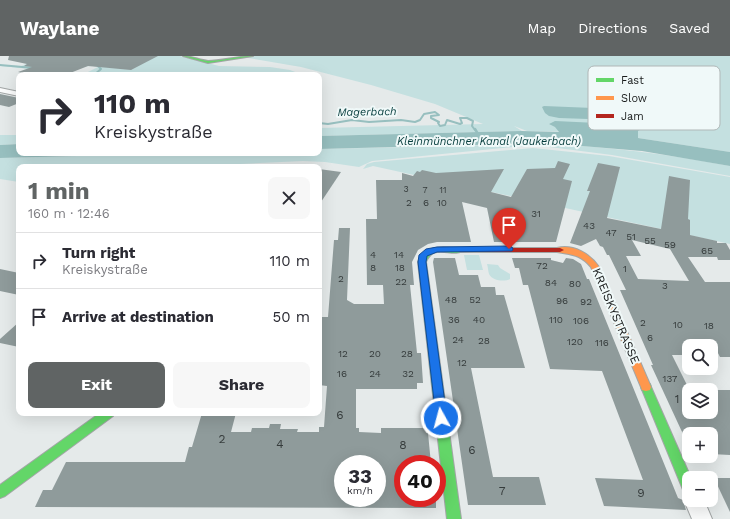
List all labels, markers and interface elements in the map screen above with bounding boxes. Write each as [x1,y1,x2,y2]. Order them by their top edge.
text: Waylane [20,17,99,40]
text: Map [528,20,556,36]
text: Directions [578,20,647,36]
text: Saved [669,20,710,36]
legend [588,66,720,130]
text: Fast [621,74,644,87]
text: 110 m [94,87,171,120]
icon: right [28,88,80,140]
text: Slow [621,92,647,105]
water label: Magerbach [337,105,397,119]
text: Jam [621,110,644,123]
text: Kreiskystraße [94,121,213,142]
water label: Kleinmünchner Kanal (Jaukerbach) [397,135,581,148]
text: 1 min [28,177,90,205]
button: close [268,177,310,219]
house number: 3 [403,184,409,194]
house number: 7 [422,185,428,195]
house number: 11 [439,185,447,195]
house number: 2 [406,197,412,208]
house number: 6 [423,197,429,208]
house number: 10 [437,197,447,208]
text: 160 m · 12:46 [28,206,110,221]
pin [492,208,526,249]
house number: 31 [531,208,541,219]
icon: arrive [498,214,520,236]
house number: 43 [583,220,595,231]
house number: 47 [605,227,617,238]
house number: 51 [626,231,636,242]
house number: 55 [644,235,656,246]
house number: 59 [664,239,676,250]
text: Turn right [62,244,135,262]
house number: 65 [701,245,713,256]
house number: 4 [370,249,376,260]
house number: 14 [394,249,404,260]
icon: right [28,250,50,272]
text: 110 m [270,252,310,270]
house number: 72 [536,260,548,271]
text: Kreiskystraße [62,262,148,277]
house number: 8 [370,262,376,273]
house number: 18 [395,262,405,273]
house number: 1 [623,263,627,274]
street label: KREISKYSTRASSE [589,266,643,366]
house number: 2 [338,273,344,284]
house number: 22 [395,276,407,287]
house number: 84 [545,277,557,288]
house number: 80 [569,278,581,289]
house number: 3 [662,280,668,291]
house number: 48 [445,294,457,305]
house number: 52 [469,294,481,305]
house number: 96 [556,295,568,306]
house number: 92 [580,296,592,307]
icon: arrive [28,306,50,328]
text: Arrive at destination [62,308,214,326]
text: 50 m [273,308,310,326]
house number: 36 [448,314,460,325]
house number: 40 [473,314,485,325]
house number: 110 [549,314,563,325]
house number: 106 [573,315,589,326]
house number: 2 [640,317,646,328]
house number: 10 [673,319,683,330]
house number: 18 [704,320,714,331]
house number: 6 [647,332,653,343]
house number: 24 [452,334,464,345]
house number: 28 [478,335,490,346]
house number: 120 [567,336,583,347]
house number: 116 [595,337,609,348]
map controls [682,339,718,507]
button: search [682,339,718,375]
house number: 12 [338,348,348,359]
house number: 20 [369,348,381,359]
house number: 28 [401,348,413,359]
house number: 12 [457,357,467,368]
button: Exit [28,362,165,408]
button: Share [173,362,310,408]
house number: 16 [337,368,347,379]
house number: 24 [369,368,381,379]
house number: 32 [402,368,414,379]
house number: 137 [663,373,678,384]
button: layers [682,383,718,419]
house number: 1 [675,392,679,406]
position arrow [420,397,462,439]
house number: 6 [336,408,344,422]
button: + [682,427,718,463]
house number: 2 [219,432,226,446]
house number: 4 [276,437,284,451]
house number: 8 [399,438,407,452]
house number: 6 [468,443,476,457]
speed limit sign: 40 [394,455,446,507]
text: 33 [348,464,372,488]
button: − [682,471,718,507]
house number: 7 [499,484,506,498]
text: km/h [347,485,373,496]
house number: 9 [637,486,645,500]

